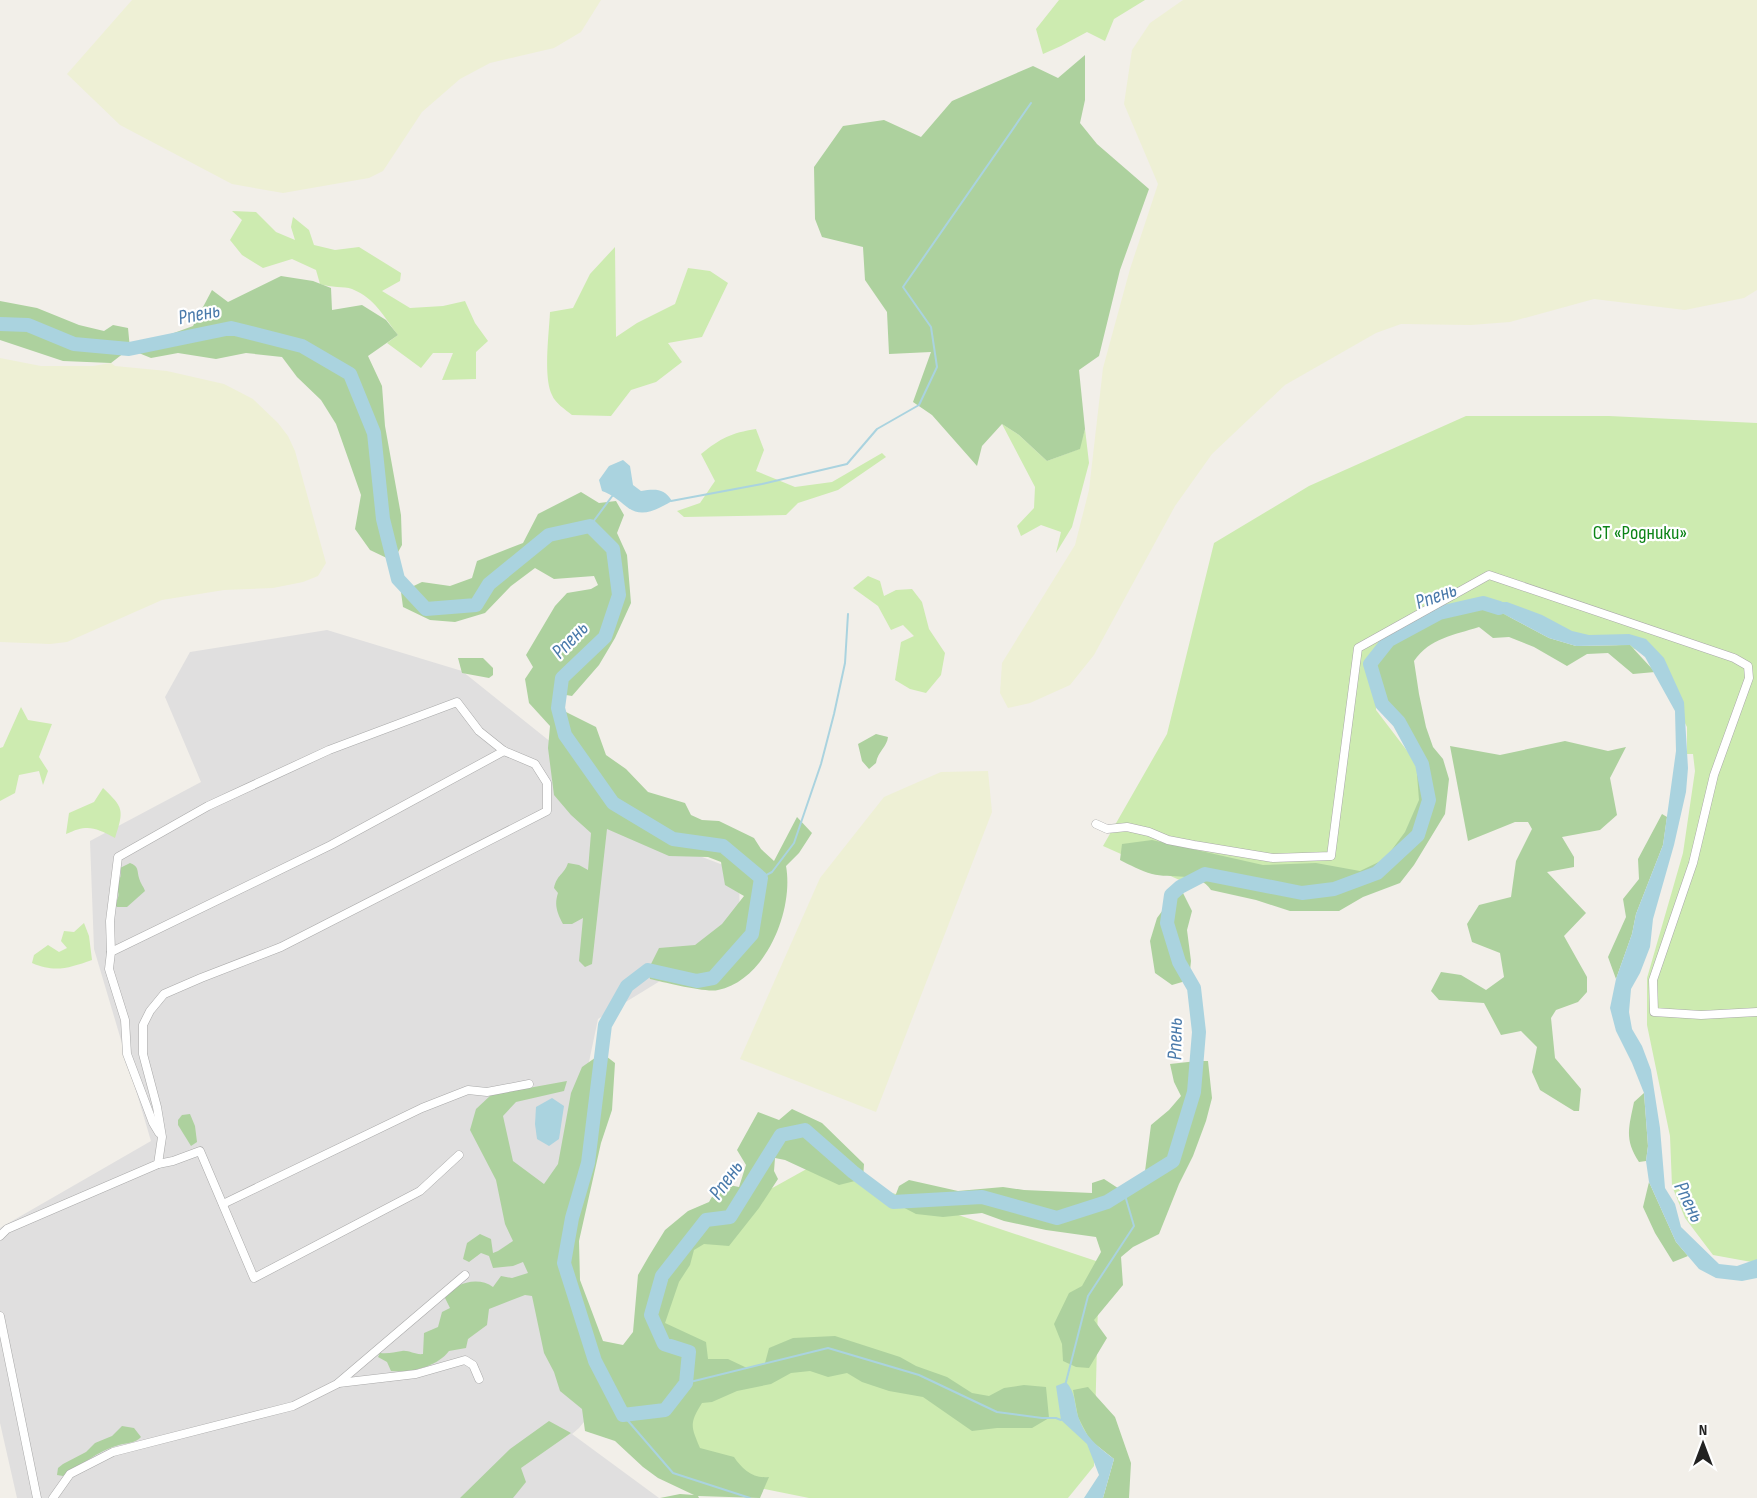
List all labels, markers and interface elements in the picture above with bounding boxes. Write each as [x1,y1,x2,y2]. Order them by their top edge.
water label: Рпень [176,298,222,330]
park label: СТ «Родники» [1593,521,1687,545]
water label: Рпень [1412,577,1460,615]
water label: Рпень [546,616,594,664]
water label: Рпень [1162,1018,1188,1060]
water label: Рпень [703,1155,749,1205]
water label: Рпень [1668,1177,1710,1227]
north arrow [1673,1414,1733,1474]
text: N [1699,1421,1707,1440]

